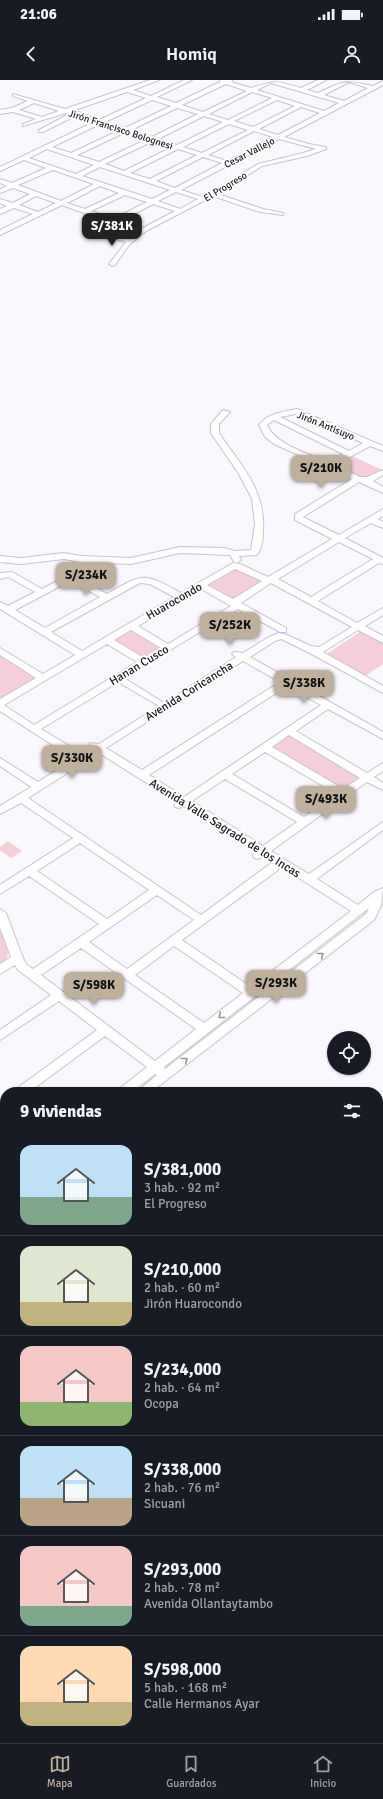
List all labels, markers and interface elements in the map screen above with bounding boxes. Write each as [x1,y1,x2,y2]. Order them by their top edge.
text: 21:06 [20,5,57,23]
icon: back [20,43,42,65]
text: Homiq [166,43,217,65]
icon: person [341,43,363,65]
street label: Jirón Francisco Bolognesi [67,107,174,152]
street label: Cesar Vallejo [222,135,277,171]
street label: El Progreso [202,169,249,204]
pin: S/381K [79,213,145,247]
text: S/381K [91,218,133,234]
street label: Jirón Antisuyo [295,409,356,443]
pin: S/210K [288,455,354,489]
text: S/210K [300,460,342,476]
pin: S/234K [53,562,119,596]
text: S/234K [65,567,107,583]
street label: Huarocondo [144,579,205,623]
pin: S/252K [197,612,263,646]
text: S/252K [209,617,251,633]
street label: Hanan Cusco [107,642,172,689]
street label: Avenida Coricancha [142,658,236,725]
pin: S/338K [271,670,337,704]
text: S/338K [283,675,325,691]
pin: S/330K [39,745,105,779]
text: S/330K [51,750,93,766]
street label: Avenida Valle Sagrado de los Incas [146,776,303,881]
pin: S/493K [293,786,359,820]
text: S/493K [305,791,347,807]
one-way arrow [316,952,323,959]
pin: S/293K [243,970,309,1004]
pin: S/598K [61,972,127,1006]
text: S/293K [255,975,297,991]
text: S/598K [73,977,115,993]
one-way arrow [219,1011,226,1018]
map controls [327,1031,371,1075]
button: locate [327,1031,371,1075]
one-way arrow [180,1057,187,1064]
icon: filters [341,1100,363,1122]
text: 9 viviendas [20,1101,102,1122]
text: S/381,000 [144,1159,221,1180]
icon: home [52,1161,100,1209]
text: 3 hab. · 92 m² [144,1180,220,1196]
text: El Progreso [144,1196,207,1212]
text: S/210,000 [144,1259,221,1280]
icon: home [52,1262,100,1310]
text: 2 hab. · 60 m² [144,1280,220,1296]
text: Jirón Huarocondo [144,1296,242,1312]
text: S/234,000 [144,1359,221,1380]
icon: home [52,1362,100,1410]
text: 2 hab. · 64 m² [144,1380,220,1396]
text: Ocopa [144,1396,179,1412]
text: S/338,000 [144,1459,221,1480]
icon: home [52,1462,100,1510]
text: 2 hab. · 76 m² [144,1480,220,1496]
text: Sicuani [144,1496,185,1512]
text: S/293,000 [144,1559,221,1580]
icon: home [52,1562,100,1610]
text: 2 hab. · 78 m² [144,1580,220,1596]
text: Avenida Ollantaytambo [144,1596,273,1612]
text: S/598,000 [144,1659,221,1680]
icon: home [52,1662,100,1710]
text: 5 hab. · 168 m² [144,1680,227,1696]
text: Calle Hermanos Ayar [144,1696,260,1712]
tab: Mapa [47,1753,73,1790]
tab: Guardados [166,1753,216,1790]
tab: Inicio [310,1753,336,1790]

